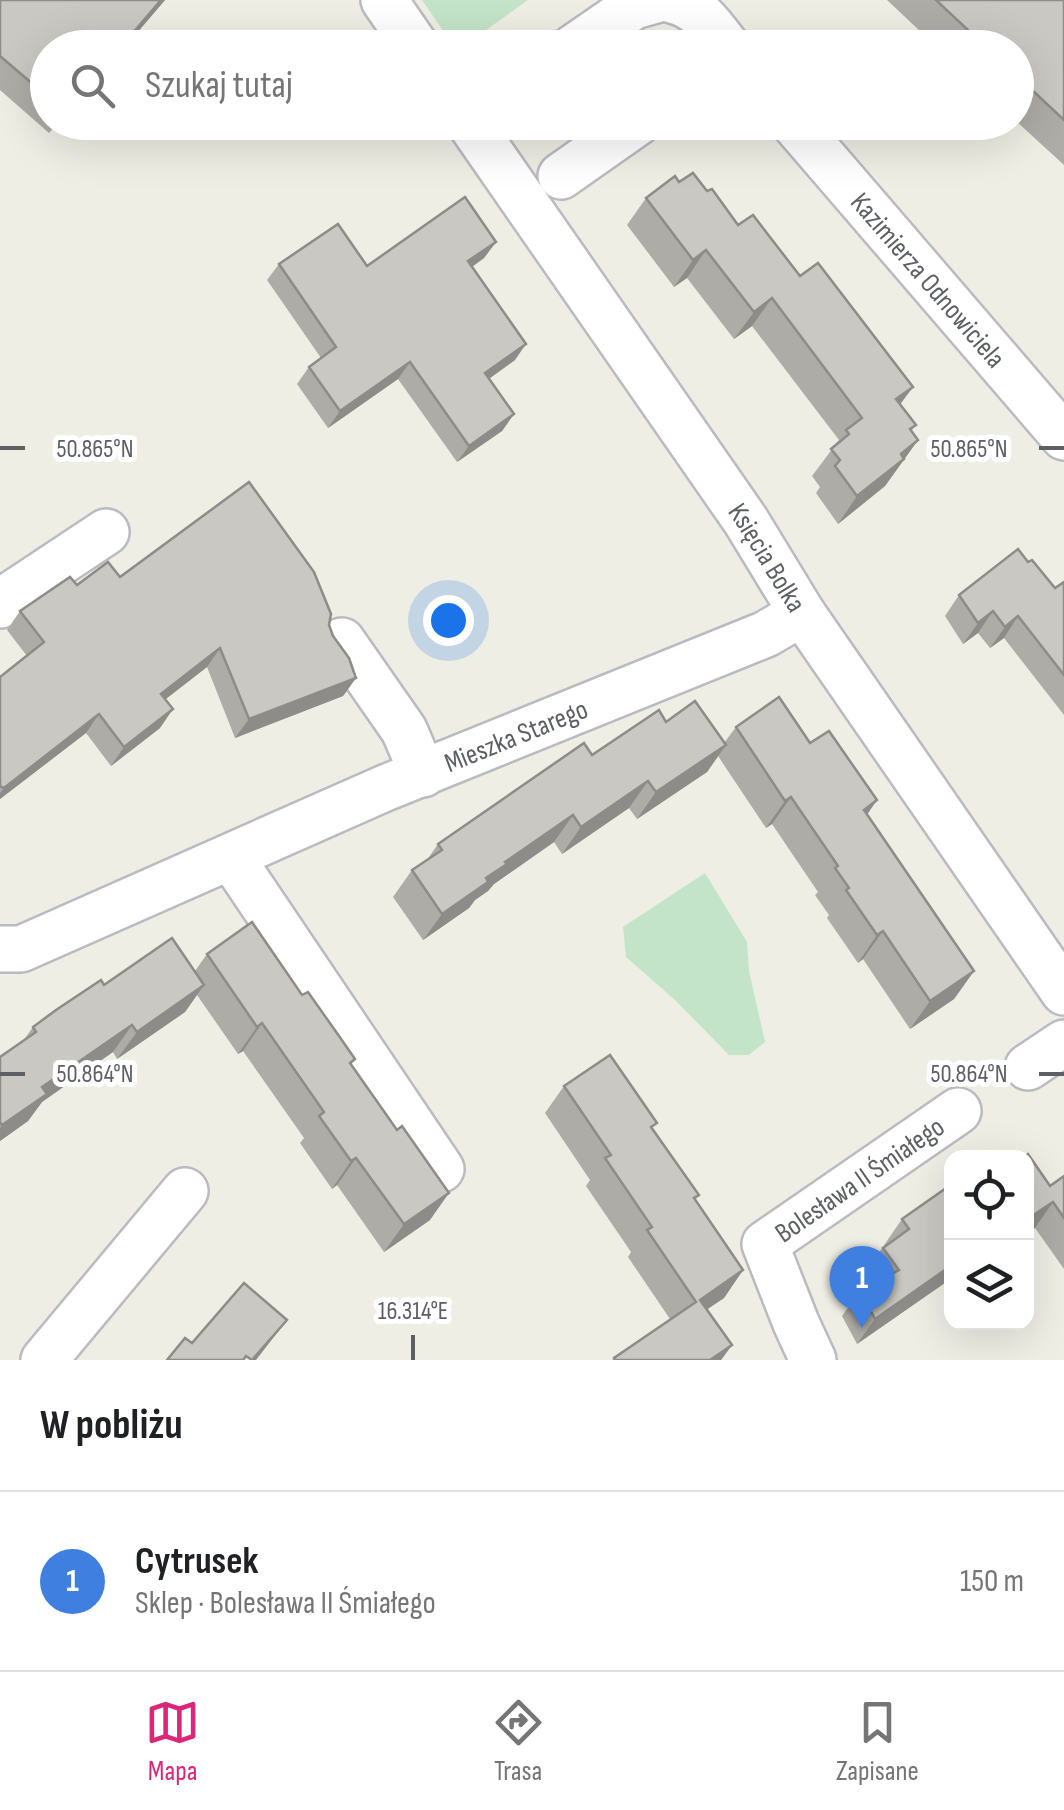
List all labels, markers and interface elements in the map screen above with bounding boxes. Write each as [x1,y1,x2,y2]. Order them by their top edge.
search box [30,30,1034,140]
icon: search [65,58,120,113]
text: Szukaj tutaj [145,63,293,108]
street label: Kazimierza Odnowiciela [843,186,1012,375]
text: 50.865°N [56,434,134,465]
text: 50.865°N [930,434,1008,465]
street label: Księcia Bolka [721,497,812,618]
your location [423,595,474,646]
street label: Mieszka Starego [440,693,593,780]
text: 50.864°N [56,1059,134,1090]
text: 50.864°N [930,1059,1008,1090]
street label: Bolesława II Śmiałego [769,1111,951,1250]
map controls [944,1150,1034,1330]
button: locate [944,1150,1034,1240]
button: layers [944,1240,1034,1330]
pin: 1 [830,1246,894,1328]
text: 16.314°E [378,1296,448,1327]
text: W pobliżu [40,1400,183,1451]
text: Cytrusek [135,1539,258,1584]
text: 1 [66,1562,79,1601]
text: 150 m [960,1562,1024,1601]
text: Sklep · Bolesława II Śmiałego [135,1584,436,1623]
tab: Mapa [145,1695,200,1788]
tab: Trasa [491,1695,546,1788]
tab: Zapisane [836,1695,919,1788]

